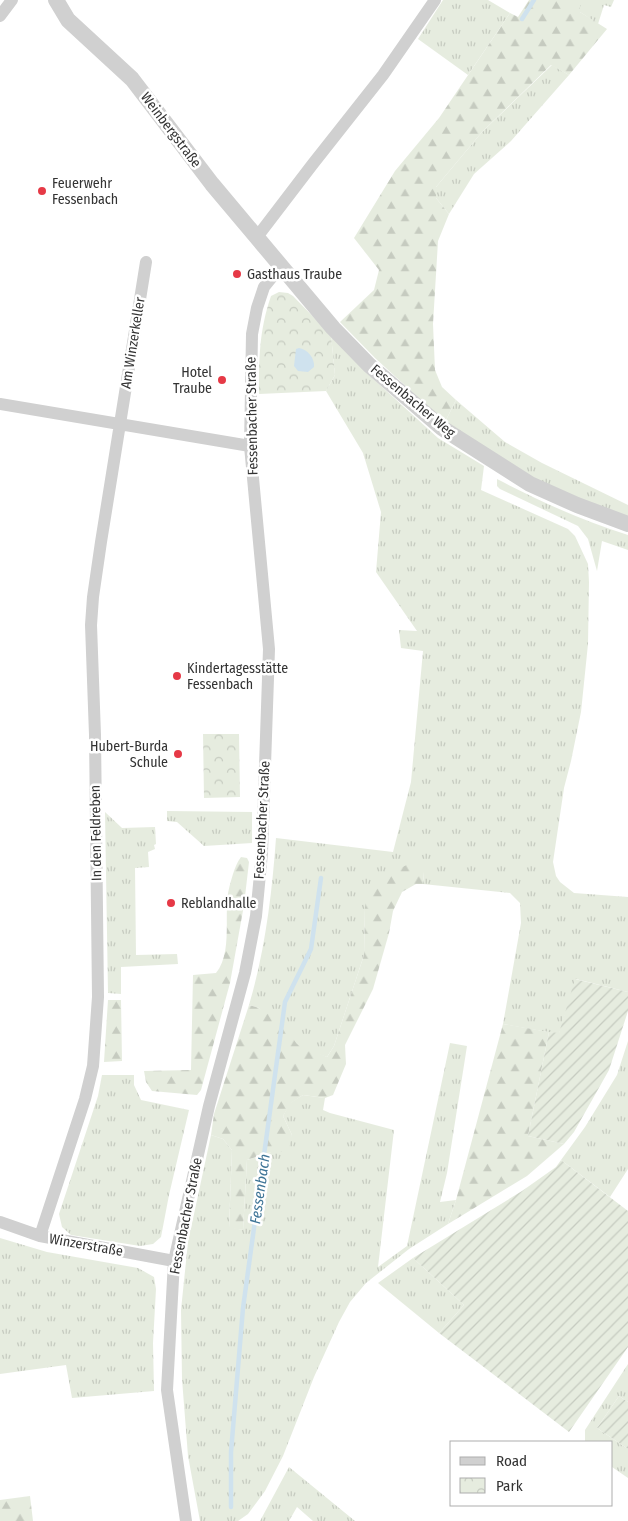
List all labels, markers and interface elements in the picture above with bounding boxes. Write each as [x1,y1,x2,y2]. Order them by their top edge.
street label: Weinbergstraße [137,89,205,171]
place label: Feuerwehr Fessenbach [52,175,118,208]
marker: Feuerwehr Fessenbach [36,185,48,197]
place label: Gasthaus Traube [247,266,342,283]
marker: Gasthaus Traube [231,268,243,280]
street label: Am Winzerkeller [117,296,149,390]
street label: Fessenbacher Straße [242,357,262,475]
street label: Fessenbacher Weg [367,361,459,442]
place label: Hotel Traube [173,364,212,397]
marker: Hotel Traube [216,374,228,386]
place label: Kindertagesstätte Fessenbach [187,660,288,693]
marker: Kindertagesstätte Fessenbach [171,670,183,682]
place label: Hubert-Burda Schule [90,738,168,771]
marker: Hubert-Burda Schule [172,748,184,760]
street label: Fessenbacher Straße [250,760,274,880]
street label: In den Feldreben [87,785,105,881]
place label: Reblandhalle [181,895,257,912]
marker: Reblandhalle [165,897,177,909]
water label: Fessenbach [246,1153,274,1225]
street label: Fessenbacher Straße [166,1156,206,1276]
street label: Winzerstraße [48,1230,124,1260]
legend [450,1441,613,1506]
text: Road [496,1452,527,1470]
text: Park [496,1477,523,1495]

